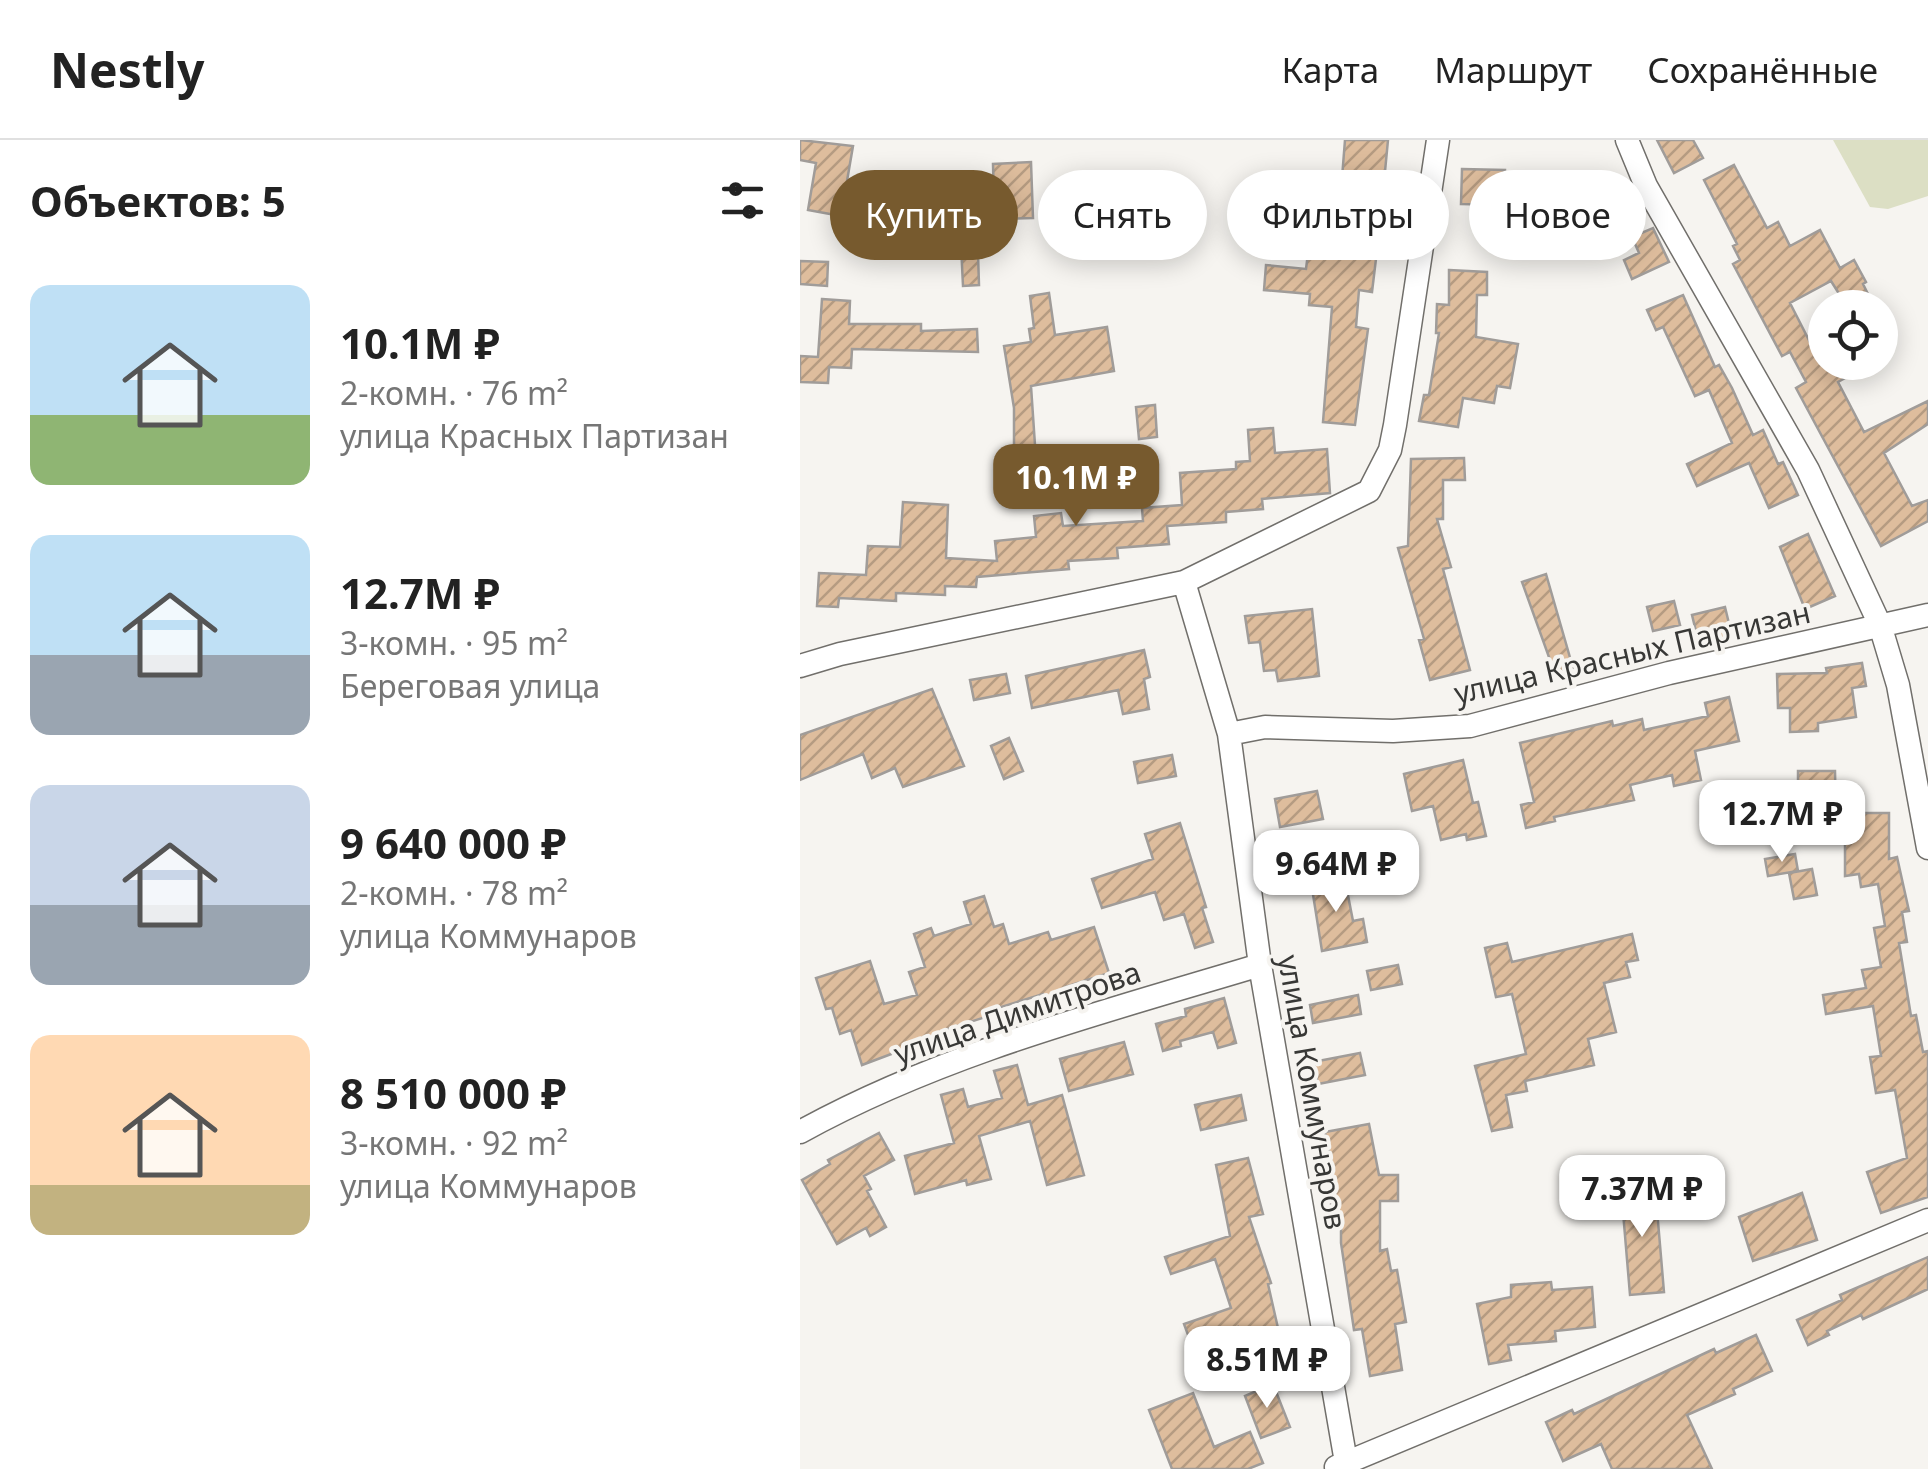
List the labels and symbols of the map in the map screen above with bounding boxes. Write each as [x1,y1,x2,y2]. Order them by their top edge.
pin: 10.1M ₽ [984,444,1168,529]
street label: улица Красных Партизан [1450,591,1814,713]
pin: 12.7M ₽ [1690,780,1874,865]
pin: 9.64M ₽ [1244,830,1428,915]
street label: улица Димитрова [888,951,1146,1073]
street label: улица Коммунаров [1269,951,1357,1233]
pin: 7.37M ₽ [1550,1155,1734,1240]
pin: 8.51M ₽ [1175,1326,1359,1411]

